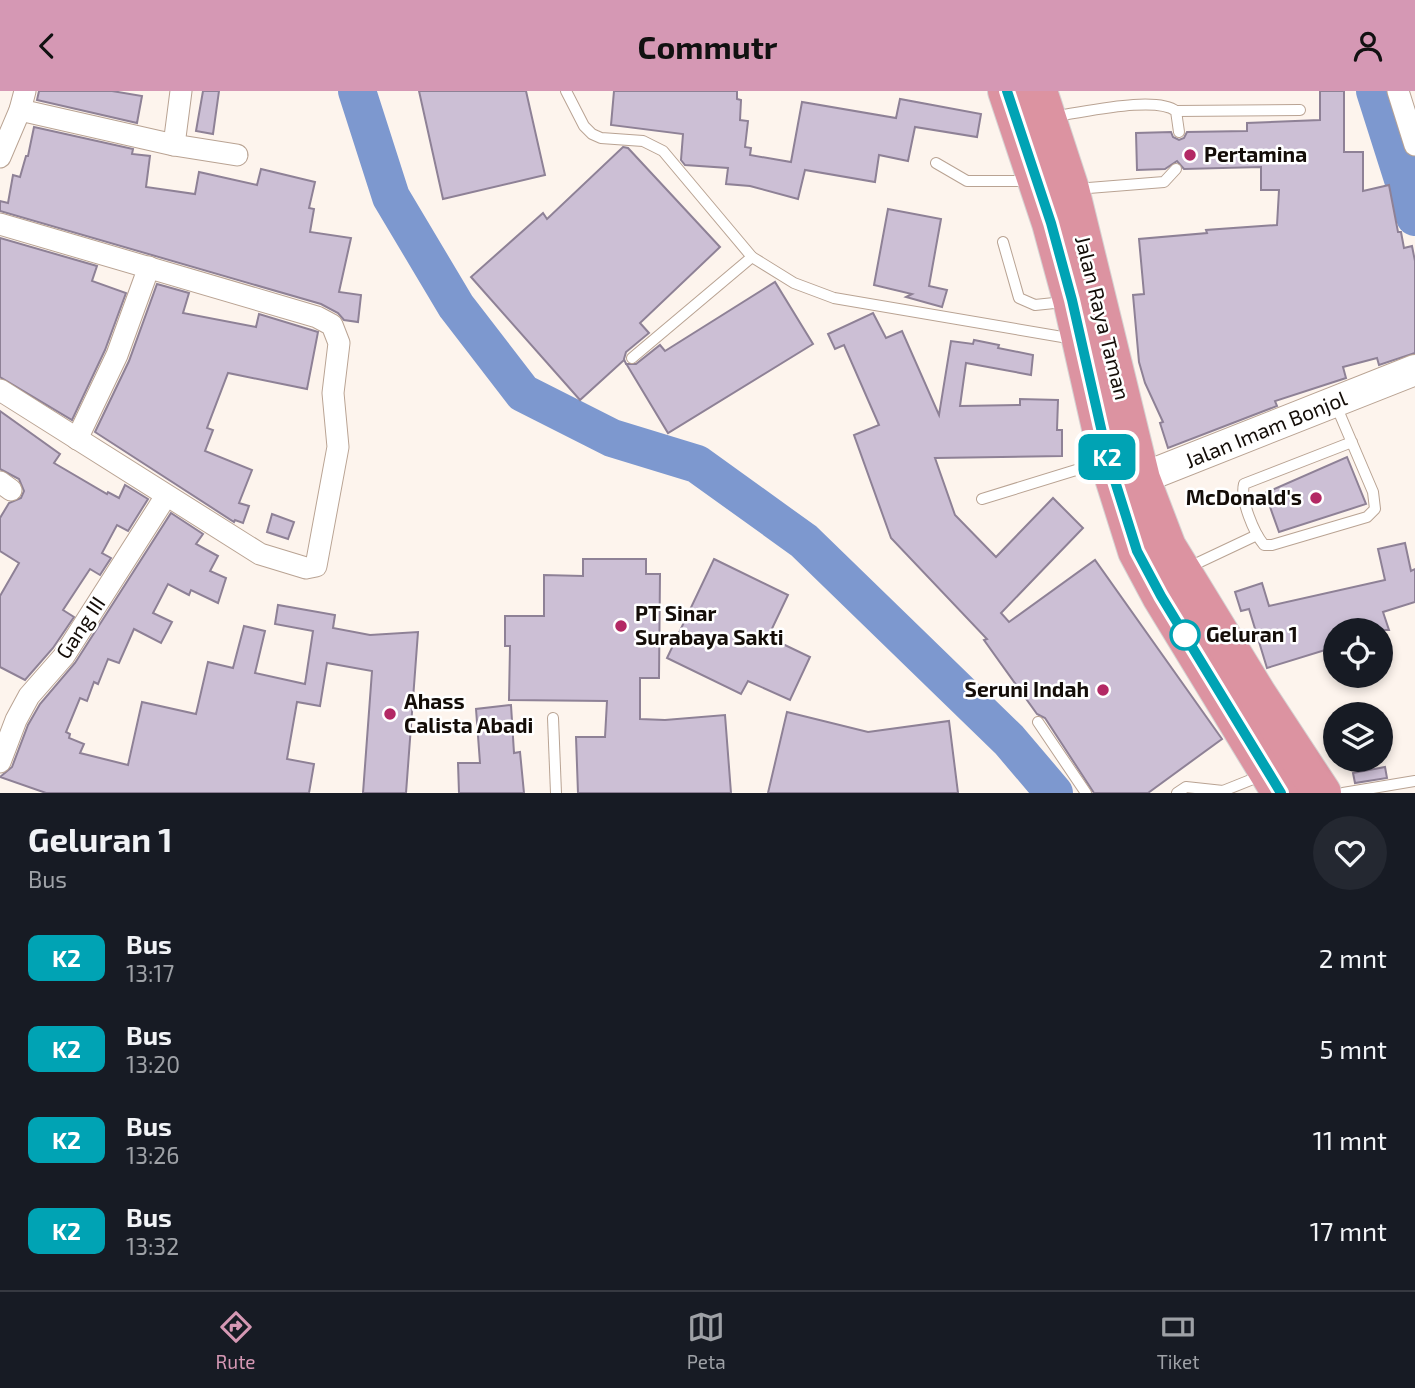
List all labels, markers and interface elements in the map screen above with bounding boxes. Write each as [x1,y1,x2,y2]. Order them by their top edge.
icon: back [28,27,66,65]
text: Commutr [638,27,777,65]
icon: person [1349,27,1387,65]
place label: Pertamina [1204,141,1307,166]
marker: Pertamina [1182,147,1198,163]
street label: Jalan Raya Taman [1071,233,1136,402]
street label: Jalan Imam Bonjol [1181,384,1351,473]
line badge: K2 [1076,434,1138,480]
text: K2 [1092,442,1122,471]
place label: McDonald's [1186,484,1302,509]
marker: McDonald's [1308,490,1324,506]
street label: Gang III [50,591,110,663]
place label: PT Sinar Surabaya Sakti [635,600,784,650]
marker: PT Sinar Surabaya Sakti [613,618,629,634]
map controls [1323,618,1393,772]
button: locate [1323,618,1393,688]
marker: Geluran 1 [1170,620,1200,650]
place label: Geluran 1 [1206,621,1298,646]
place label: Seruni Indah [965,676,1089,701]
marker: Seruni Indah [1095,682,1111,698]
place label: Ahass Calista Abadi [404,688,533,737]
button: layers [1323,702,1393,772]
marker: Ahass Calista Abadi [382,706,398,722]
button: heart [1313,816,1387,890]
text: Geluran 1 [28,819,172,859]
text: Bus [28,865,67,893]
text: Bus [126,928,172,959]
text: 2 mnt [1319,942,1387,973]
text: K2 [52,943,81,972]
text: 13:17 [126,959,174,987]
text: Bus [126,1019,172,1050]
text: 5 mnt [1319,1033,1387,1064]
text: K2 [52,1034,81,1063]
text: 13:20 [126,1050,180,1078]
text: Bus [126,1110,172,1141]
text: 11 mnt [1313,1124,1387,1155]
text: K2 [52,1125,81,1154]
text: 13:26 [126,1141,179,1169]
text: Bus [126,1201,172,1232]
text: 17 mnt [1310,1215,1387,1246]
text: K2 [52,1216,81,1245]
text: 13:32 [126,1232,179,1260]
tab: Rute [216,1308,256,1373]
tab: Peta [687,1308,726,1373]
tab: Tiket [1157,1308,1199,1373]

